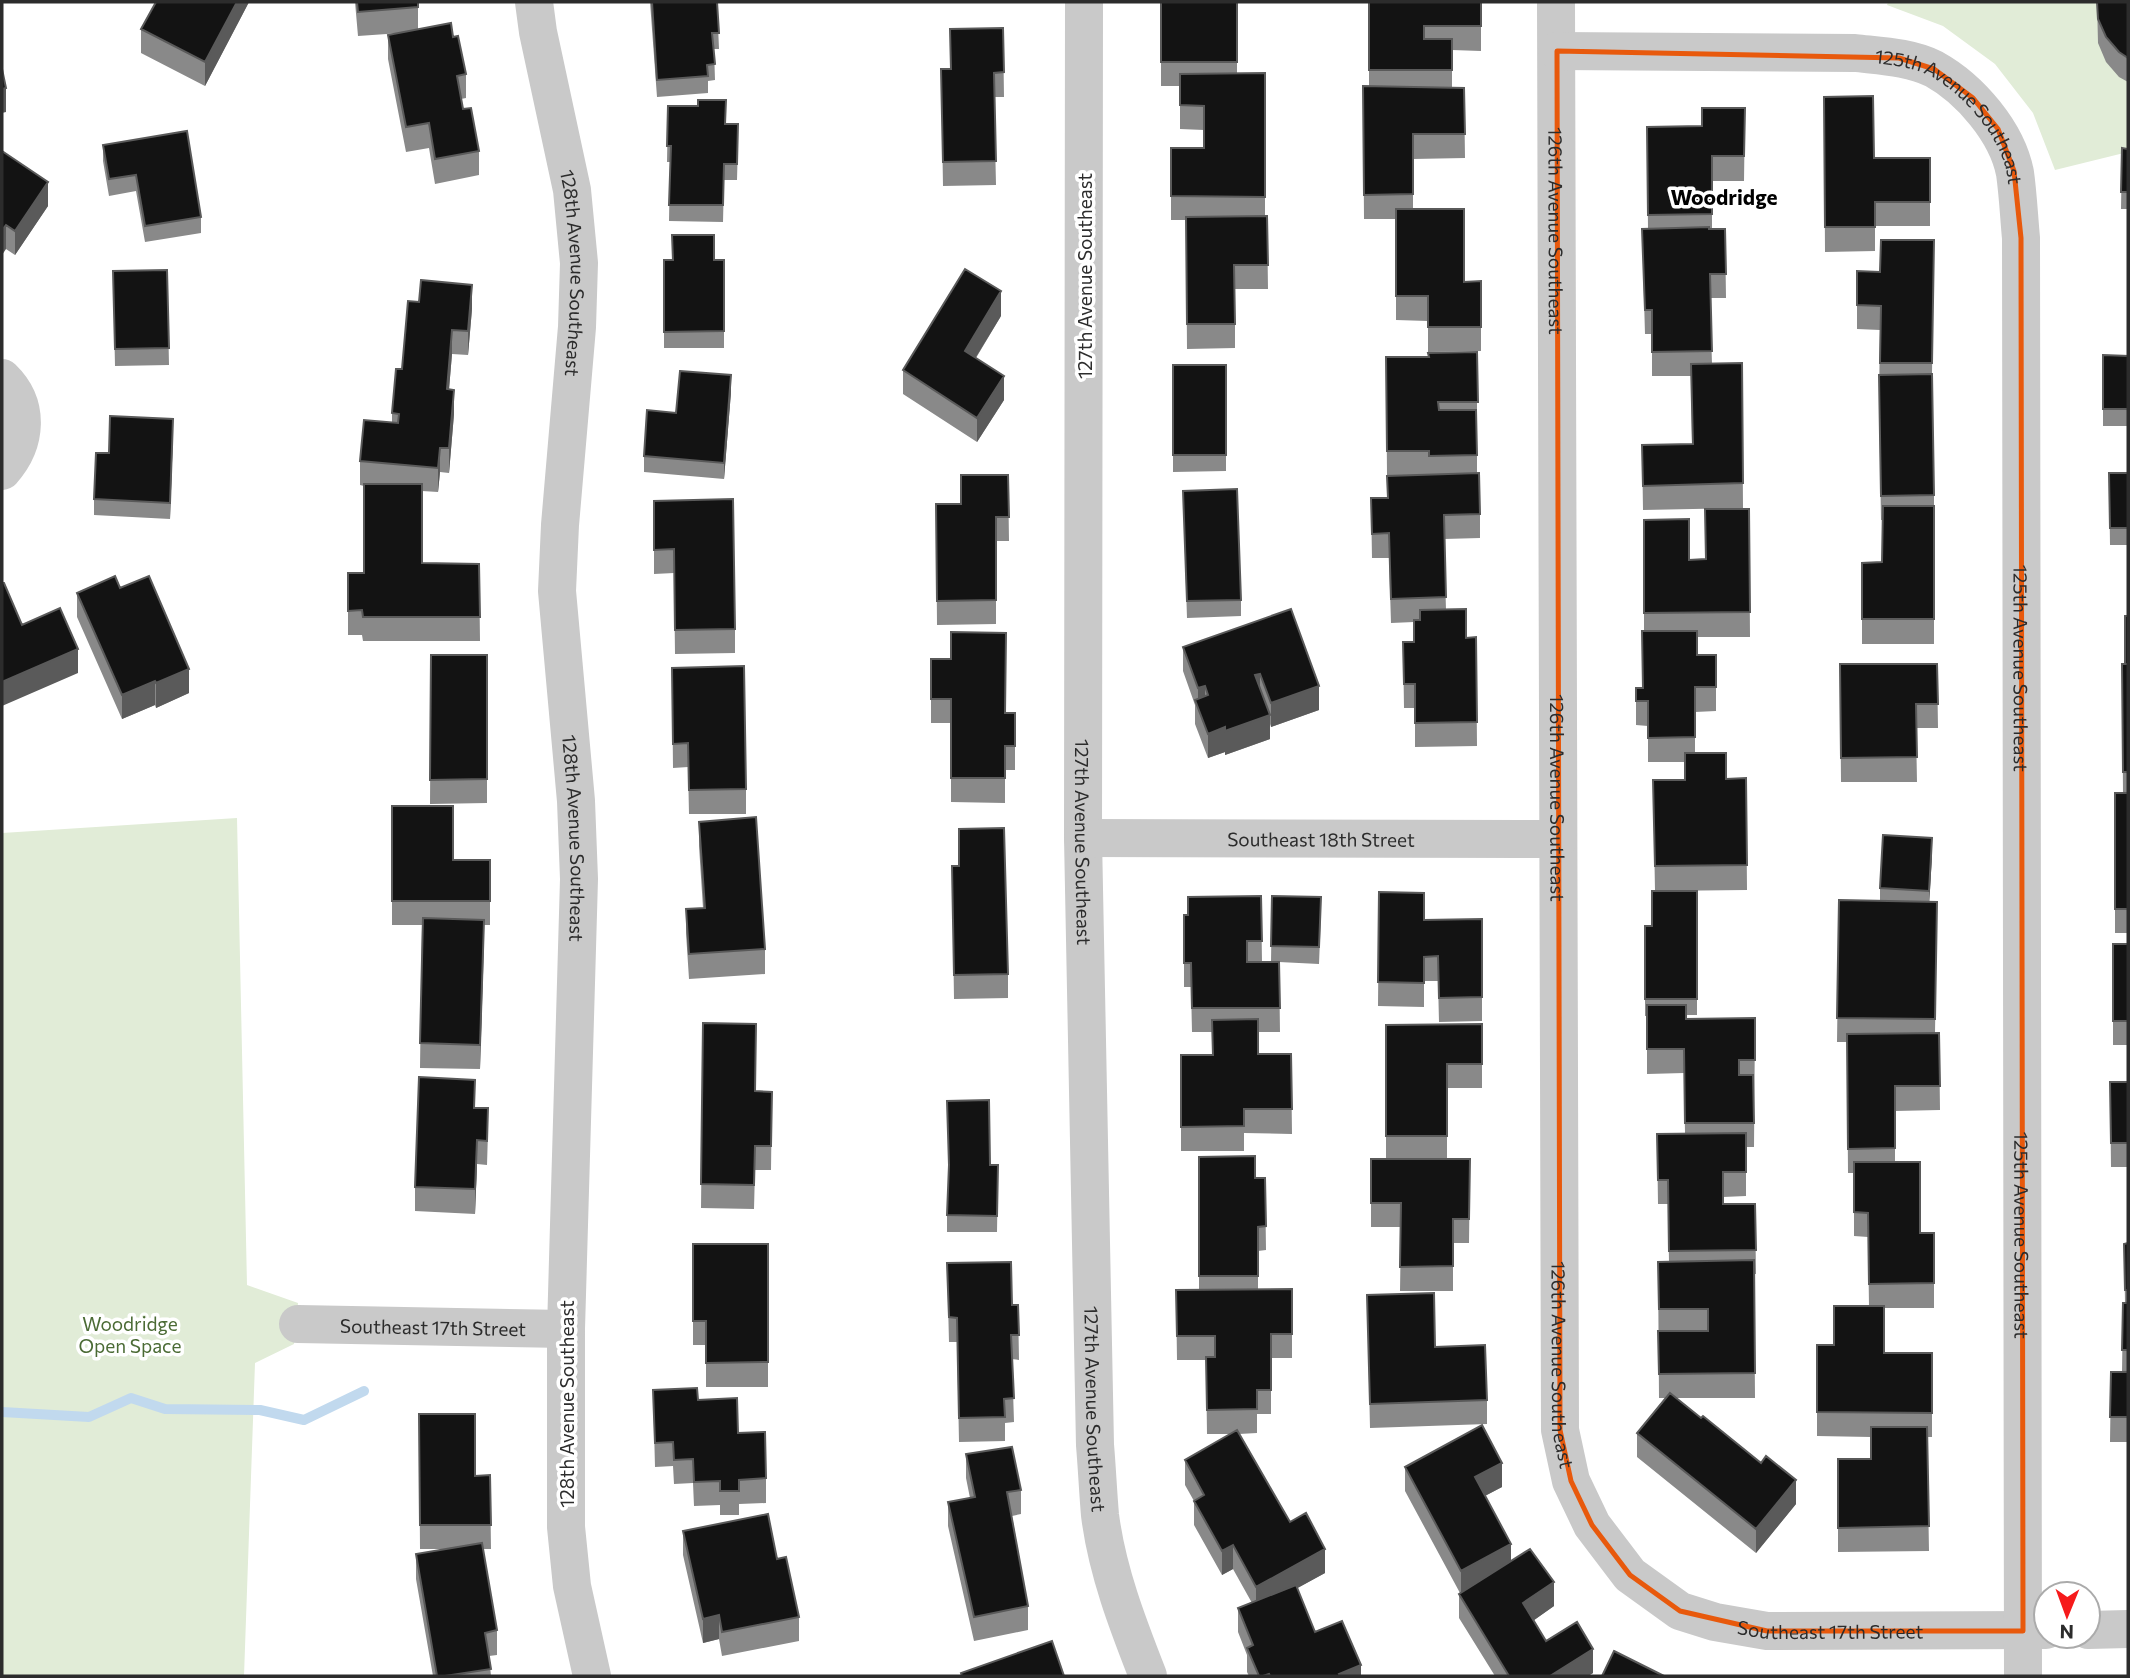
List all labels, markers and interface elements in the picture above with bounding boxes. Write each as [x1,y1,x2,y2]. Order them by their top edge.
street label: 125th Avenue Southeast [1874,44,2028,186]
street label: 126th Avenue Southeast [1545,127,1568,335]
street label: 128th Avenue Southeast [556,167,591,378]
street label: 127th Avenue Southeast [1073,173,1096,379]
district label: Woodridge [1670,184,1778,209]
street label: 125th Avenue Southeast [2010,565,2033,772]
street label: 126th Avenue Southeast [1546,694,1570,902]
street label: 128th Avenue Southeast [559,733,591,942]
street label: 127th Avenue Southeast [1071,739,1097,946]
street label: Southeast 18th Street [1227,827,1415,850]
street label: 125th Avenue Southeast [2011,1132,2034,1339]
street label: 126th Avenue Southeast [1548,1261,1579,1471]
street label: 128th Avenue Southeast [555,1300,578,1508]
street label: 127th Avenue Southeast [1081,1306,1111,1513]
park label: Woodridge Open Space [78,1312,182,1357]
street label: Southeast 17th Street [340,1313,526,1340]
north arrow [2032,1580,2102,1650]
street label: Southeast 17th Street [1736,1615,1923,1643]
text: N [2059,1621,2074,1644]

